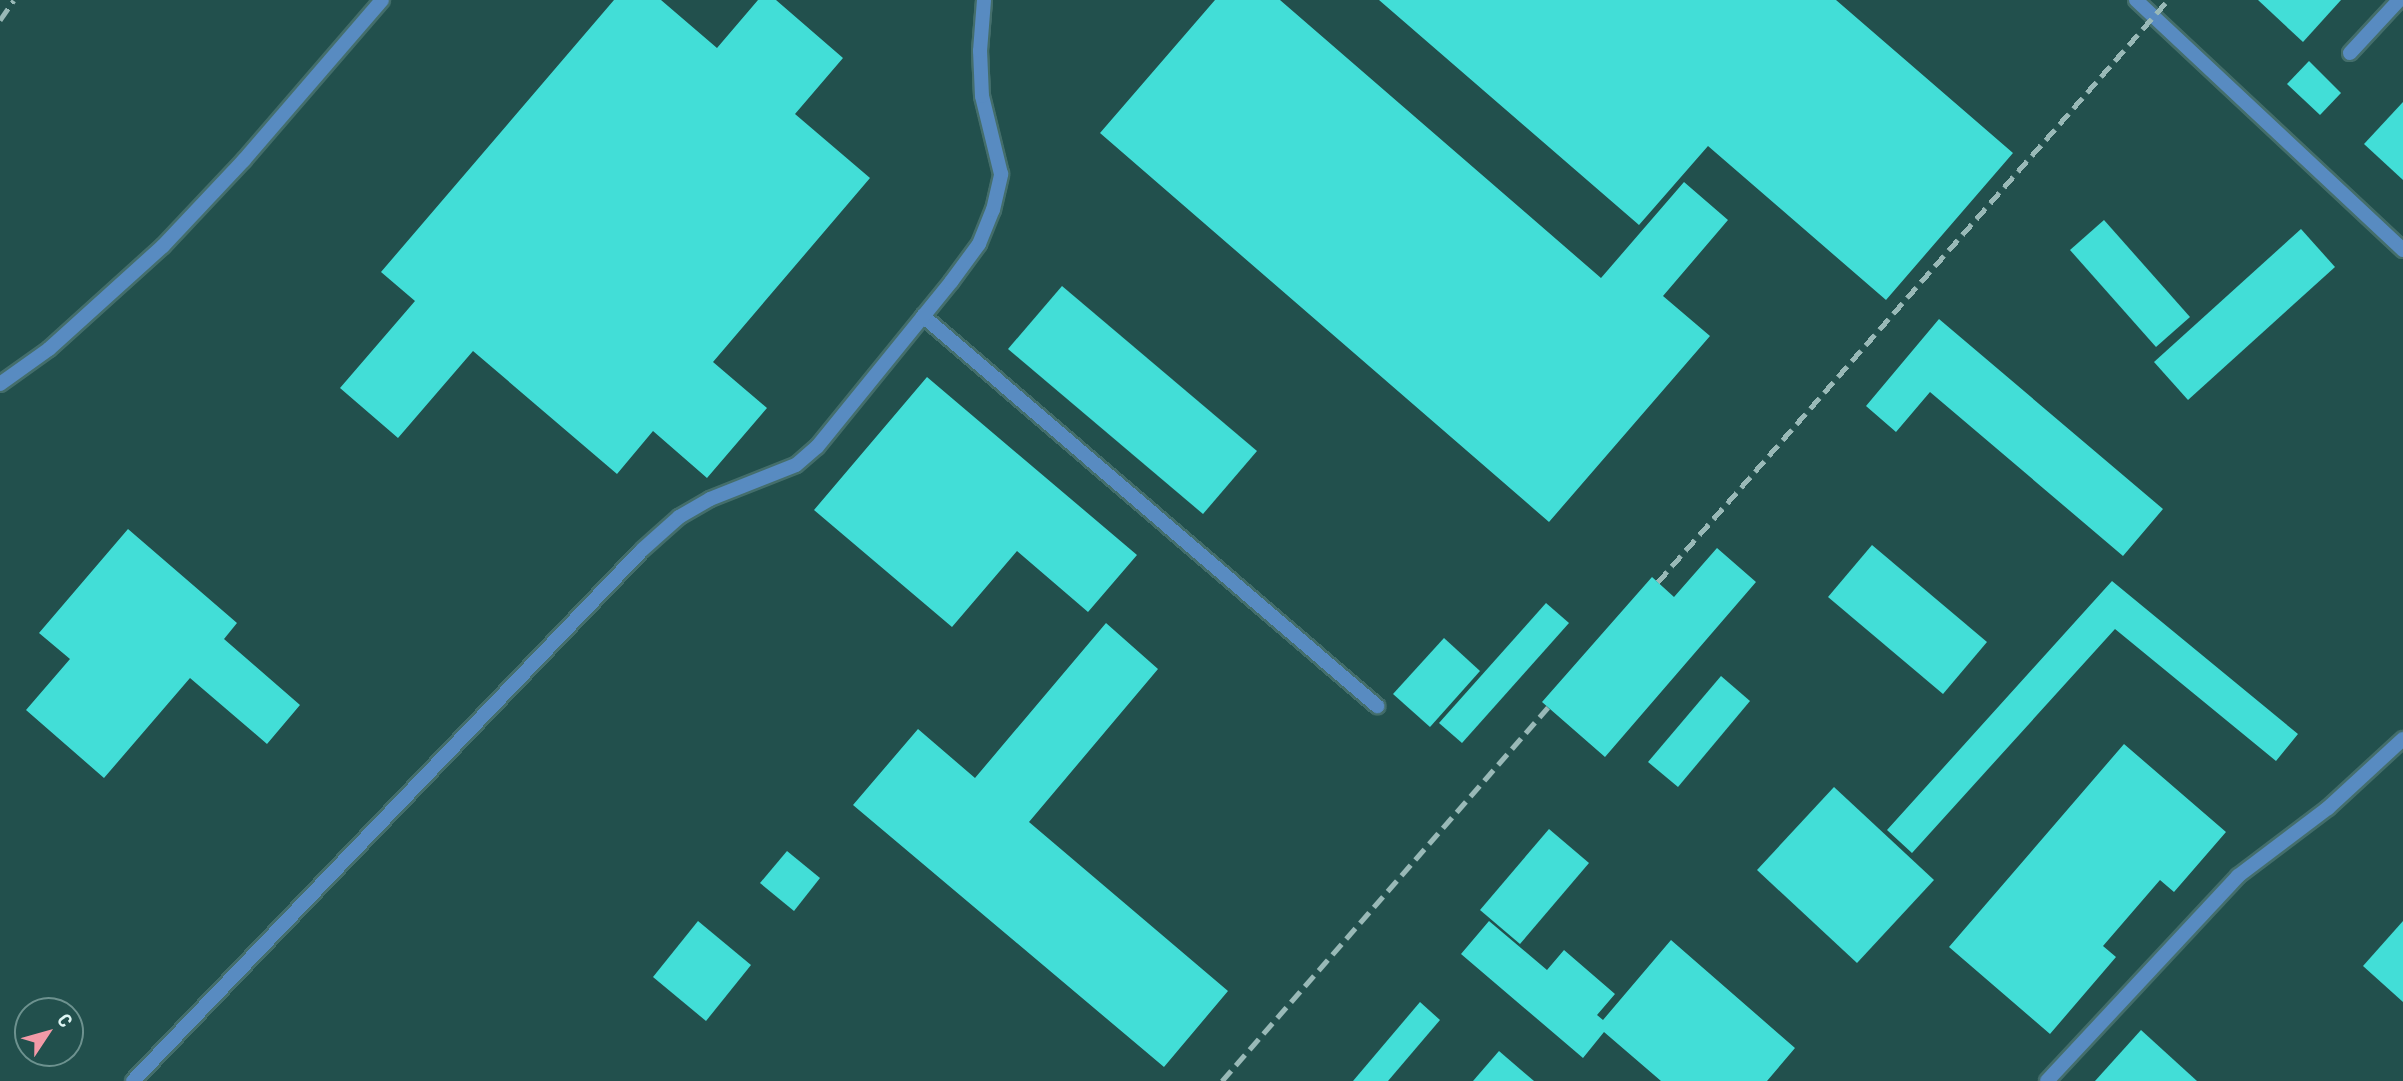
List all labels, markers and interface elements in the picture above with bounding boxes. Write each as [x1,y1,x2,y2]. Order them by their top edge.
north arrow [14,997,84,1067]
text: С [52,1009,77,1032]

